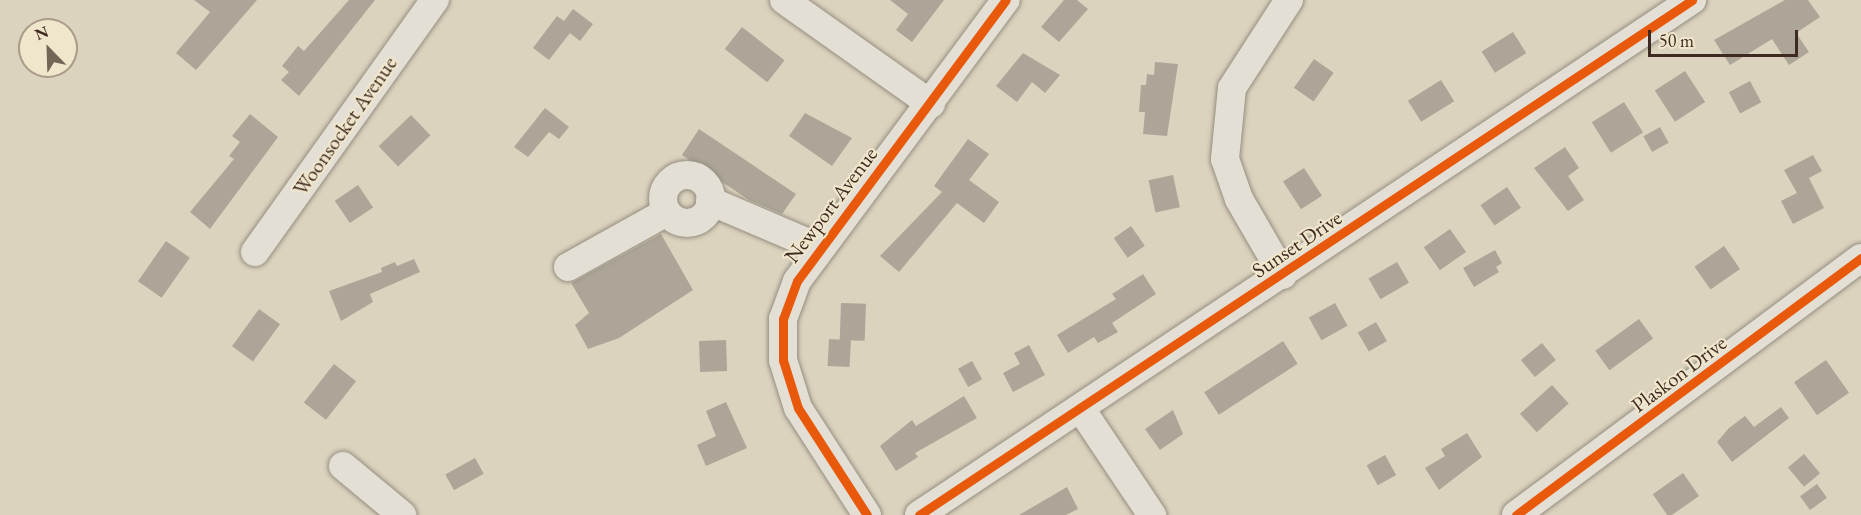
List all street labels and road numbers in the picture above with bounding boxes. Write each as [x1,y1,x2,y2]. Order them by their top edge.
street label: Woonsocket Avenue [288,52,402,200]
street label: Newport Avenue [779,142,883,268]
street label: Sunset Drive [1247,205,1347,283]
street label: Plaskon Drive [1627,330,1731,418]

